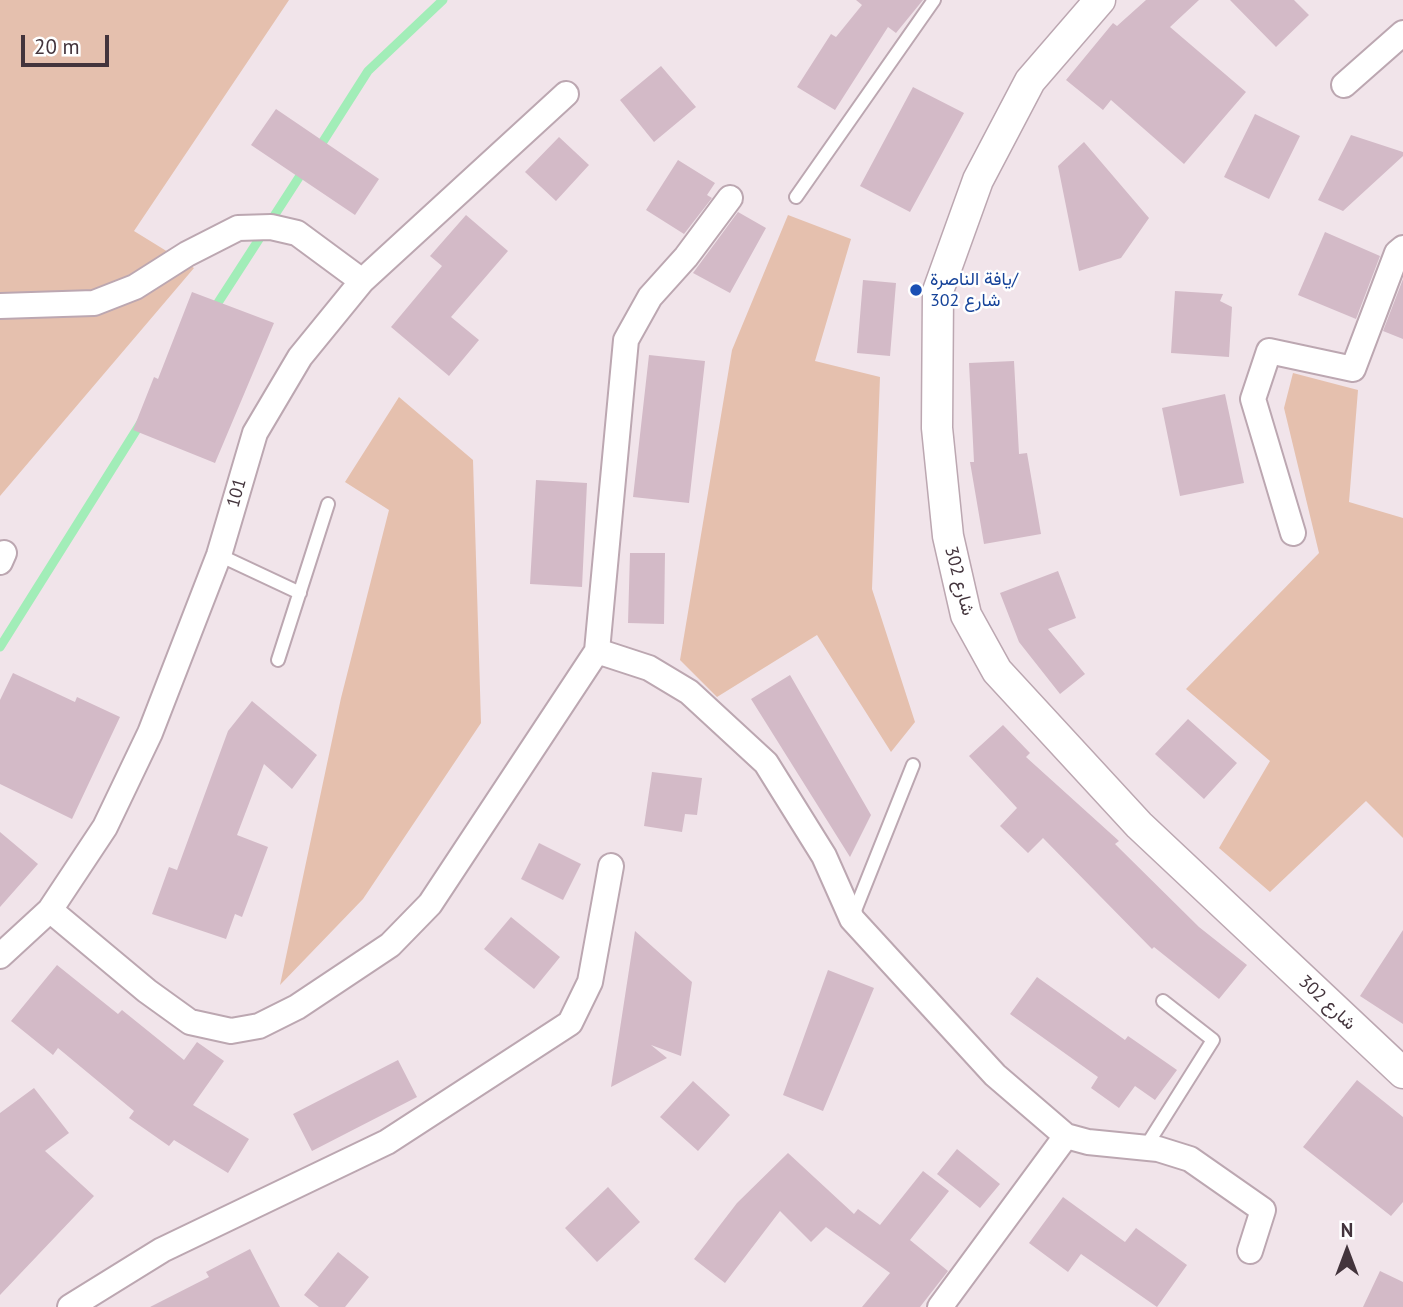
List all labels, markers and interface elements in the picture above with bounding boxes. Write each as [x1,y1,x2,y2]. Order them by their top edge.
scale bar [24,21,112,65]
text: 20 m [34,33,80,60]
place label: يافة الناصرة/ شارع 302 [930,269,1018,312]
marker: يافة الناصرة/ شارع 302 [908,282,924,298]
street label: 101 [223,476,251,510]
street label: شارع 302 [939,544,979,618]
street label: شارع 302 [1294,971,1360,1035]
north arrow [1312,1216,1382,1286]
text: N [1341,1218,1353,1242]

